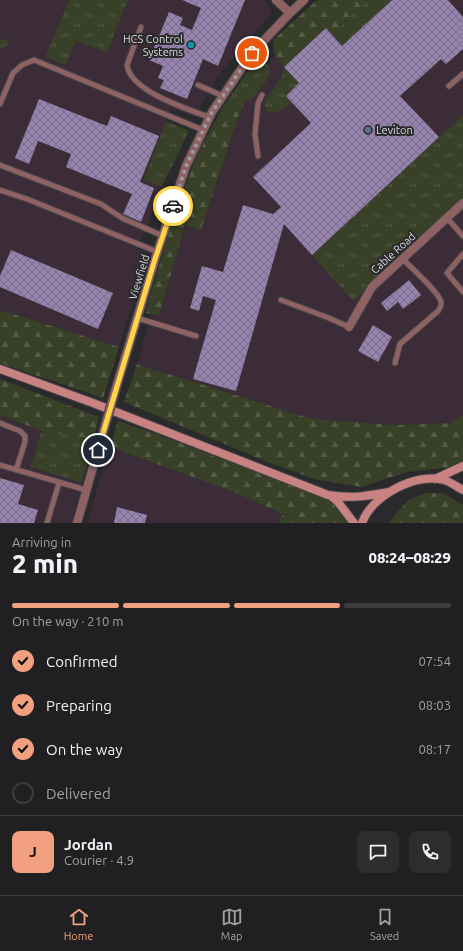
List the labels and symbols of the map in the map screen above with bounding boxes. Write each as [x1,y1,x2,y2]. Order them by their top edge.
place label: HCS Control Systems [123,33,183,58]
pin [235,36,269,70]
marker: HCS Control Systems [186,40,196,50]
place label: Leviton [376,124,413,136]
marker: Leviton [363,125,373,135]
courier [153,186,193,226]
street label: Cable Road [368,230,418,276]
street label: Viewfield [126,253,152,301]
pin [81,433,115,467]

